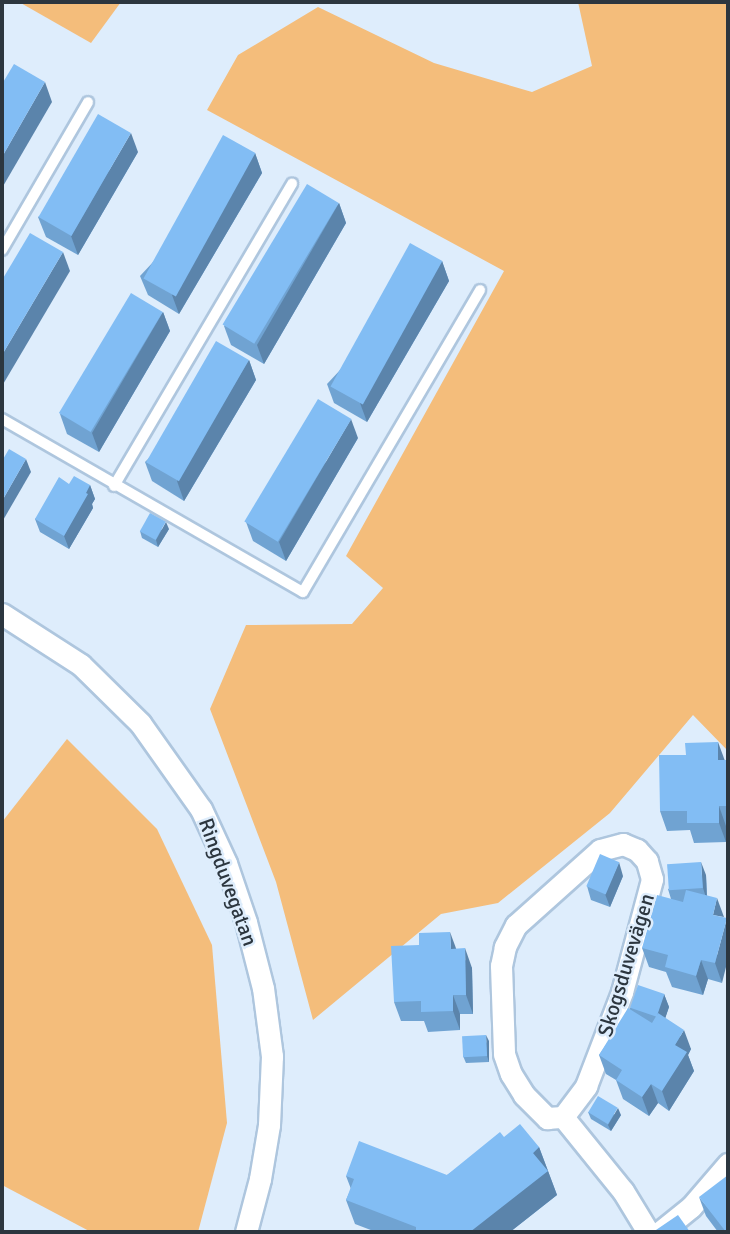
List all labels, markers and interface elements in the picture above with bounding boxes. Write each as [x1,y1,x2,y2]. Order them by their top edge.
street label: Ringduvegatan [193,815,263,949]
street label: Skogsduvevägen [592,890,660,1040]

